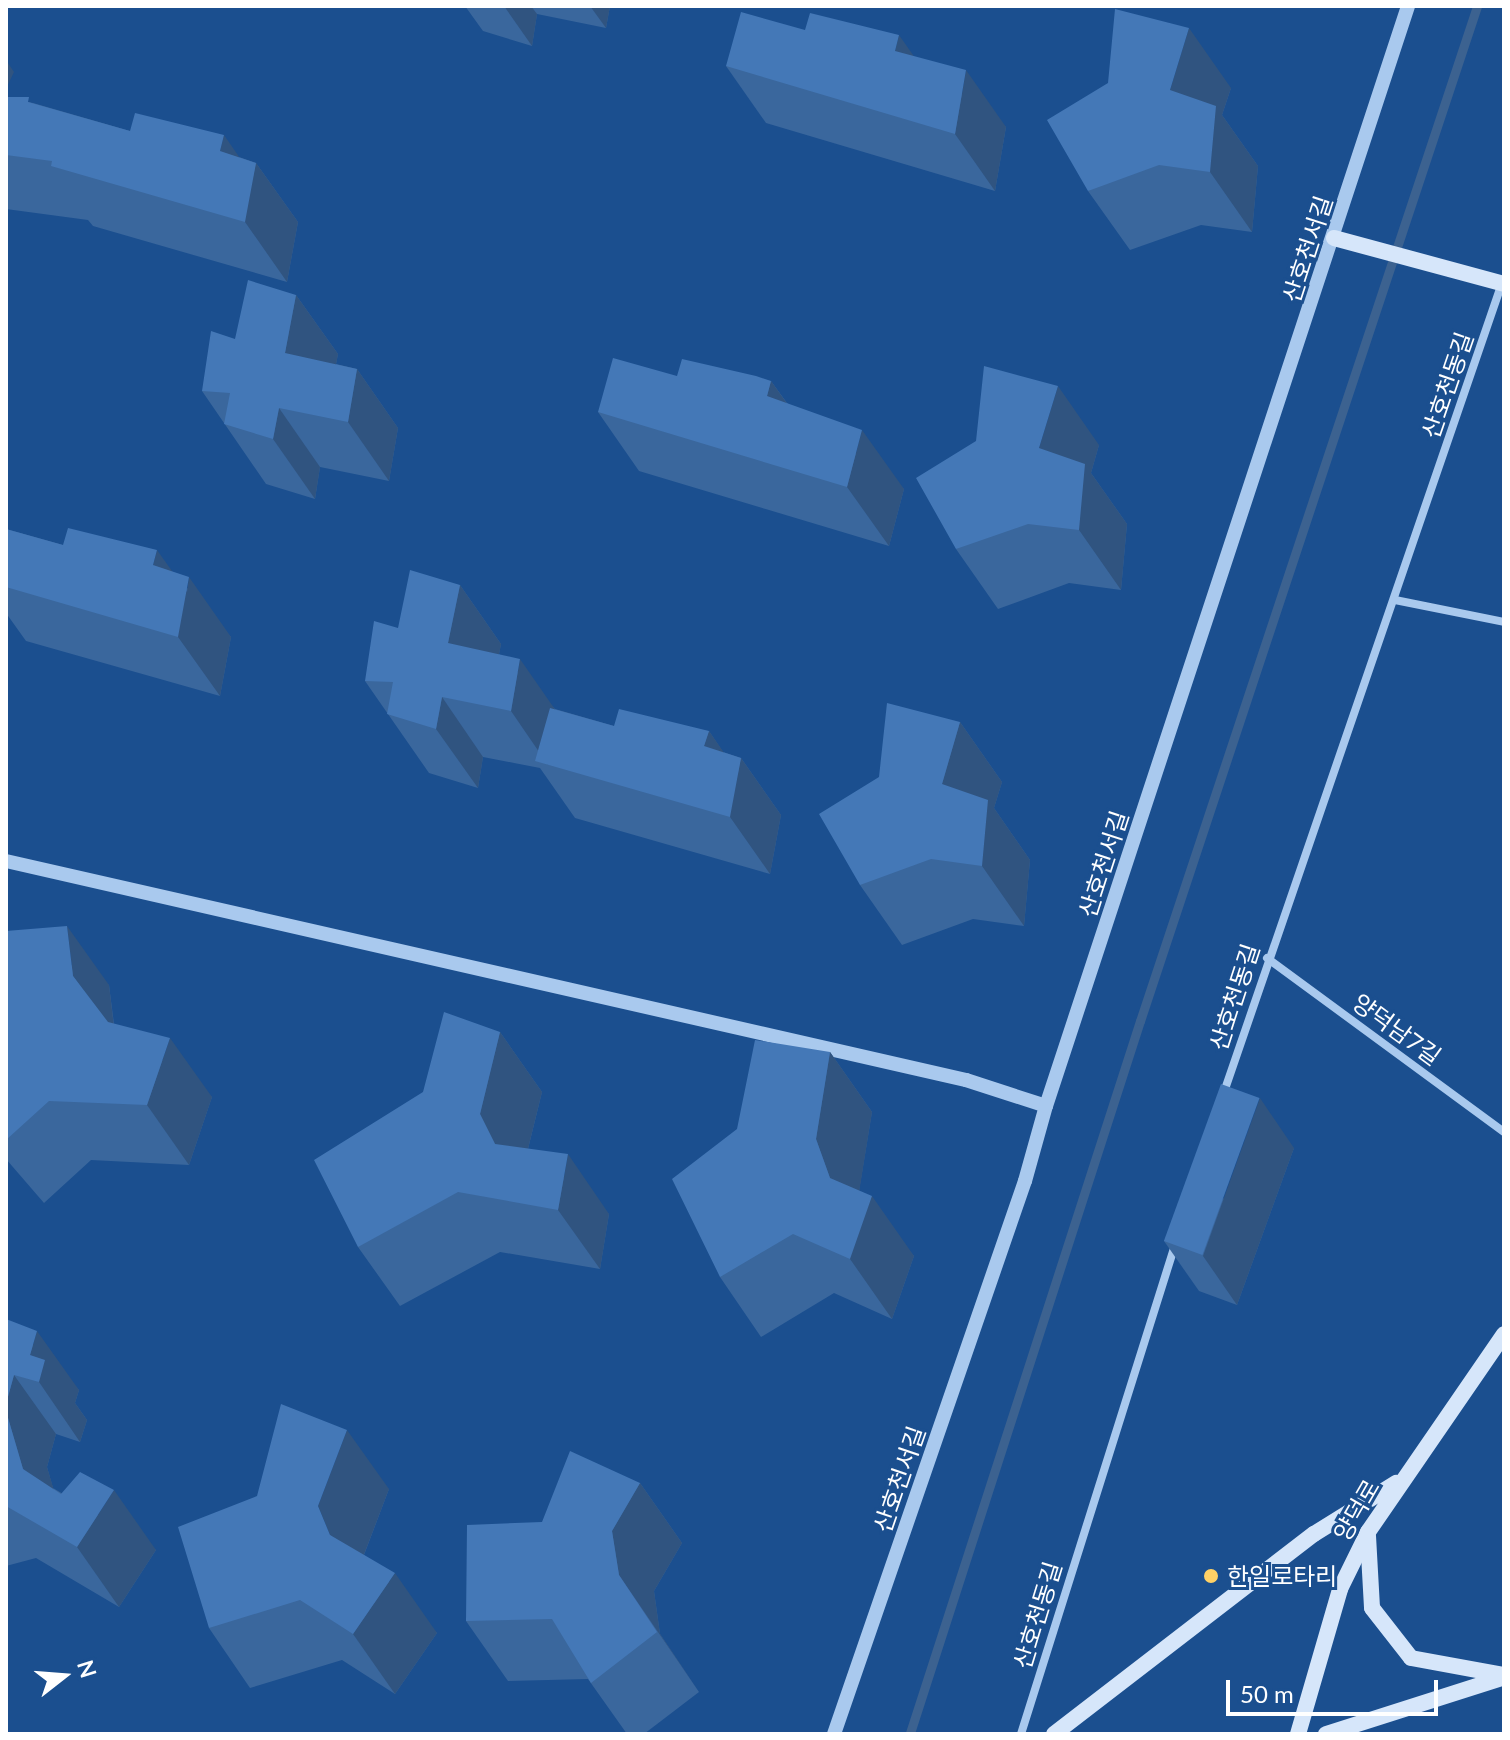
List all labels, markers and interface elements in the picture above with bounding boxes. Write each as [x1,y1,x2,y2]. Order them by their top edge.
street label: 산호천서길 [1276,192,1338,306]
street label: 산호천동길 [1415,328,1479,442]
street label: 산호천서길 [1072,807,1134,921]
street label: 산호천동길 [1203,940,1265,1054]
street label: 양덕남7길 [1347,987,1447,1071]
street label: 산호천서길 [867,1422,931,1536]
street label: 양덕로 [1327,1474,1385,1546]
street label: 산호천동길 [1007,1558,1067,1672]
place label: 한일로타리 [1227,1562,1337,1590]
marker: 한일로타리 [1202,1567,1220,1585]
north arrow [24,1636,104,1716]
text: N [72,1657,103,1681]
scale bar [1230,1664,1442,1714]
text: 50 m [1240,1679,1294,1708]

